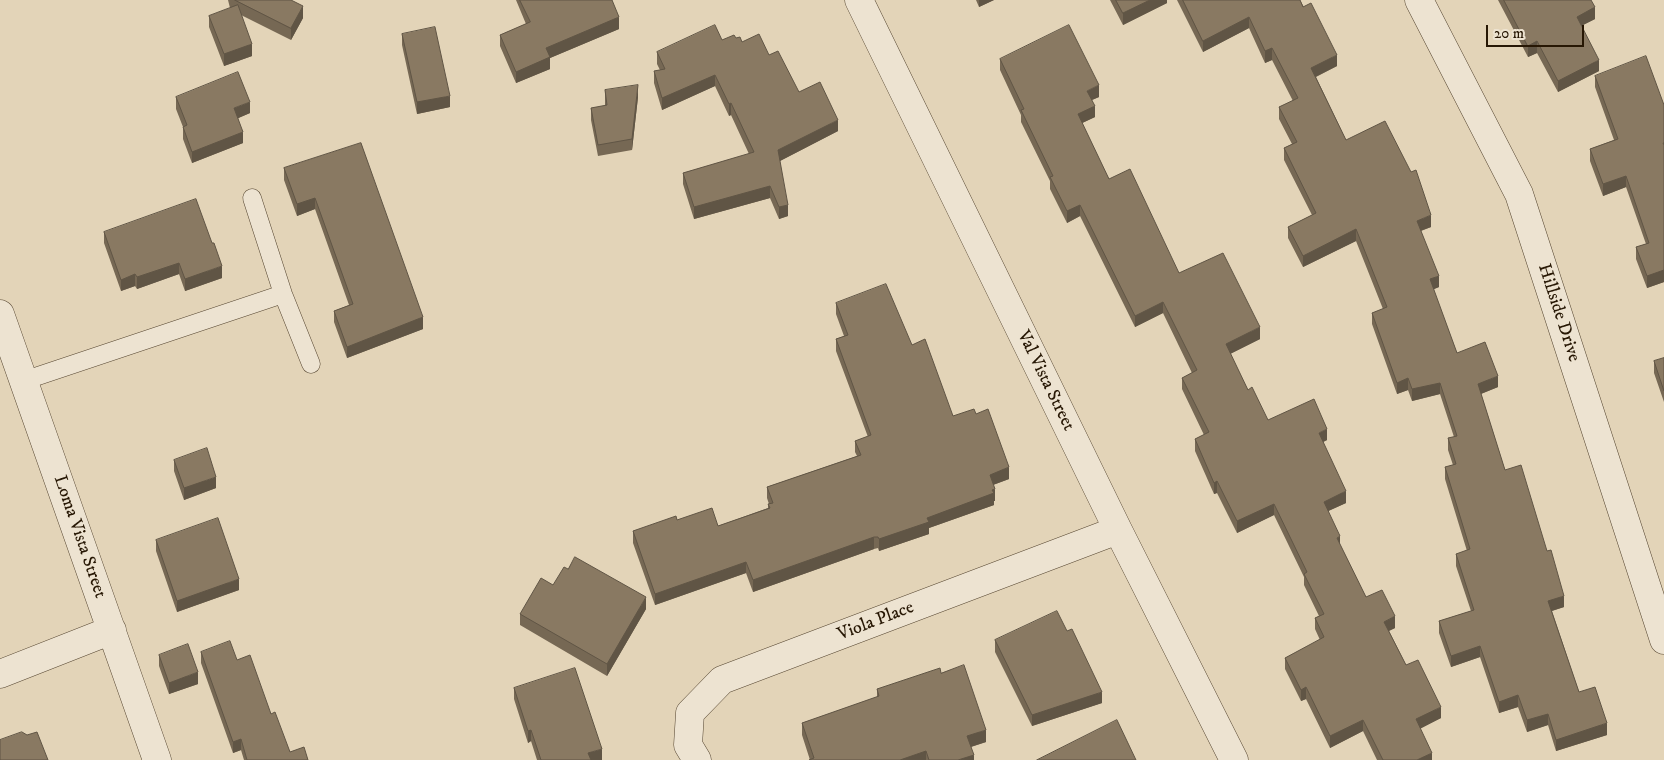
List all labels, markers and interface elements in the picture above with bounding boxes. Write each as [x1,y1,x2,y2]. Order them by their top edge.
scale bar [1489,15,1586,47]
text: 20 m [1494,24,1524,43]
street label: Hillside Drive [1532,261,1584,365]
street label: Val Vista Street [1011,327,1079,435]
street label: Loma Vista Street [48,473,110,601]
street label: Viola Place [835,598,917,646]

